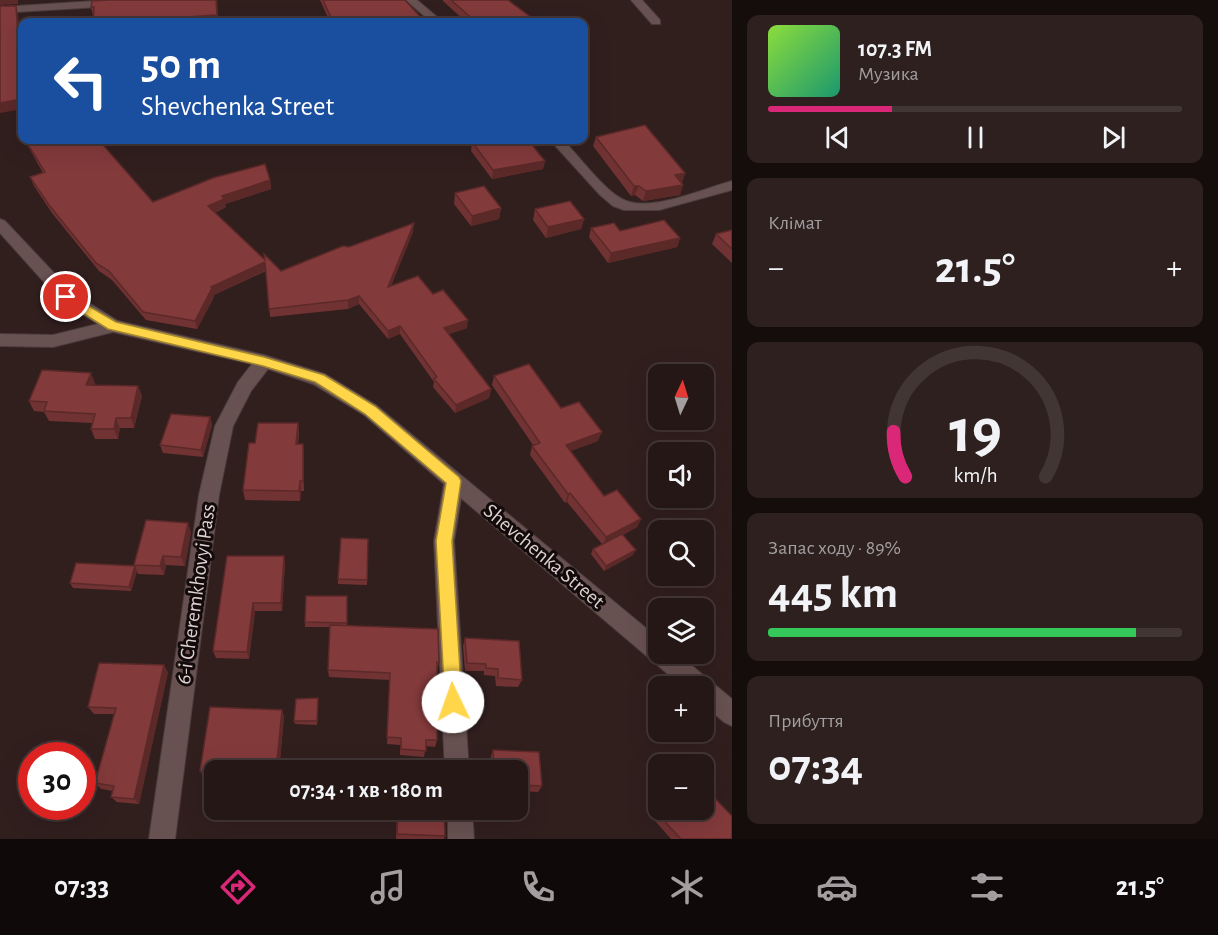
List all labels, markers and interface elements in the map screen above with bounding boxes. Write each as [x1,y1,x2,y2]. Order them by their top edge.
text: 107.3 FM [858,38,932,60]
icon: left [42,42,120,120]
text: 50 m [141,44,221,86]
text: Музика [858,64,919,84]
text: Shevchenka Street [141,93,334,120]
icon: previous [821,121,854,154]
icon: pause [959,121,992,154]
icon: next [1097,121,1130,154]
text: Клімат [768,213,822,233]
text: 21.5° [935,246,1015,291]
text: − [768,252,784,285]
text: + [1166,252,1182,285]
pin [40,271,91,322]
icon: arrive [49,280,82,313]
north arrow [648,364,714,430]
map controls [648,364,714,820]
text: 19 [949,401,1001,463]
button: sound [648,442,714,508]
text: km/h [953,465,997,486]
street label: Shevchenka Street [480,500,608,613]
street label: 6-i Cheremkhovyi Pass [173,502,219,686]
button: search [648,520,714,586]
text: Запас ходу · 89% [768,538,901,558]
text: 445 km [768,571,898,616]
button: layers [648,598,714,664]
position arrow [421,670,485,734]
button: + [648,676,714,742]
text: Прибуття [768,711,844,731]
speed limit sign: 30 [18,742,96,820]
text: 07:34 [768,744,863,789]
button: − [648,754,714,820]
text: 07:34 · 1 хв · 180 m [289,779,443,801]
icon: directions [217,866,259,908]
icon: music [367,866,409,908]
icon: phone [517,866,559,908]
icon: climate [666,866,708,908]
icon: car [816,866,858,908]
icon: filters [966,866,1008,908]
text: 07:33 [54,873,109,900]
text: 21.5° [1116,873,1164,900]

